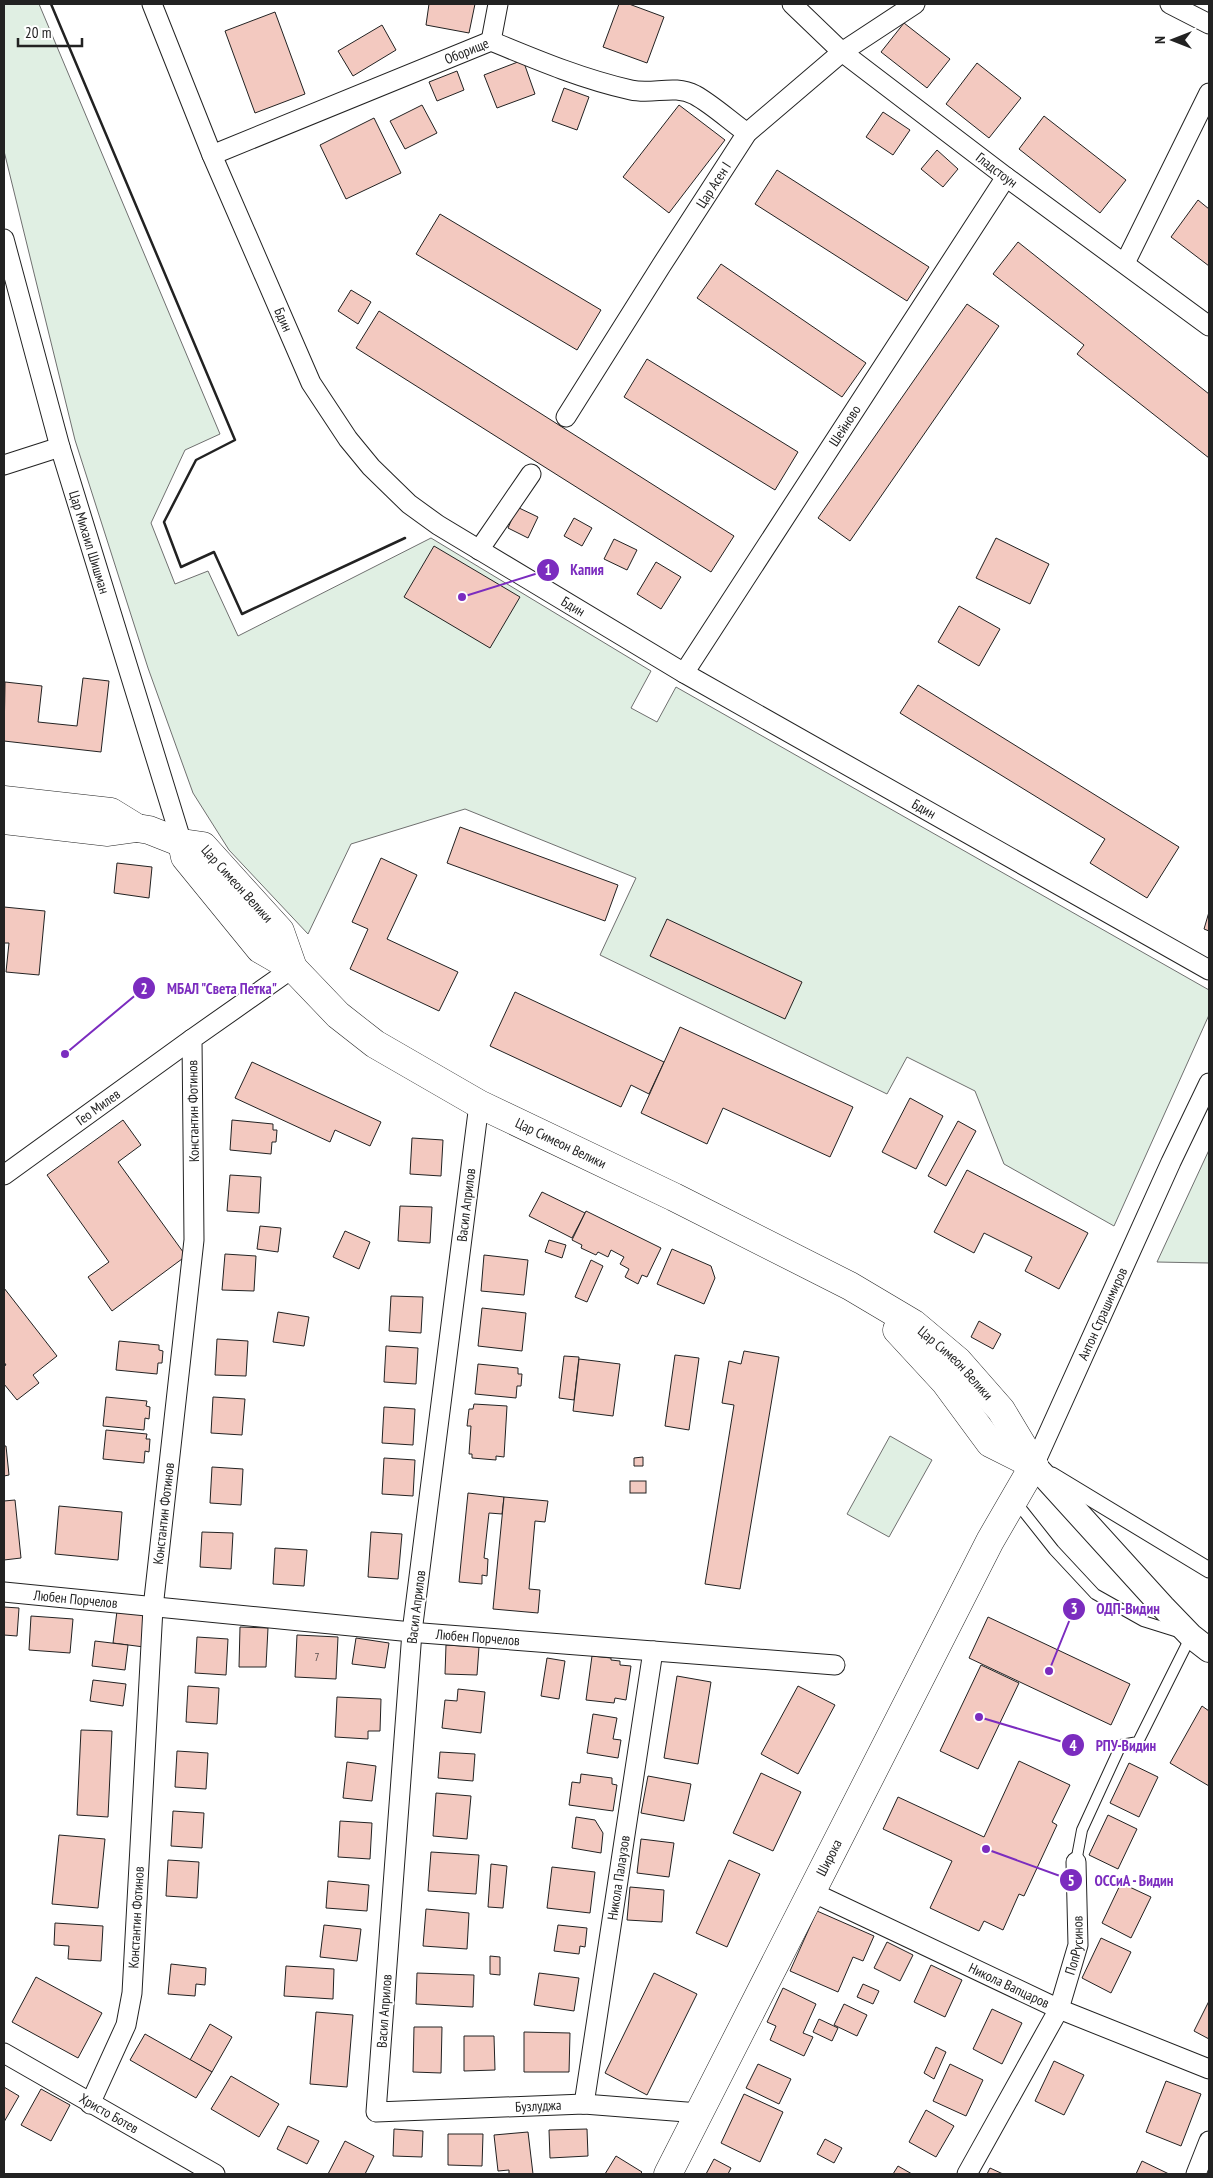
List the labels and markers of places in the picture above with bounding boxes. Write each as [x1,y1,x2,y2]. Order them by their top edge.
callout: Капия [535,555,614,585]
callout: МБАЛ "Света Петка" [132,973,288,1003]
callout: ОДП-Видин [1061,1594,1170,1624]
callout: РПУ-Видин [1060,1730,1166,1760]
callout: ОССиА - Видин [1059,1865,1185,1895]

